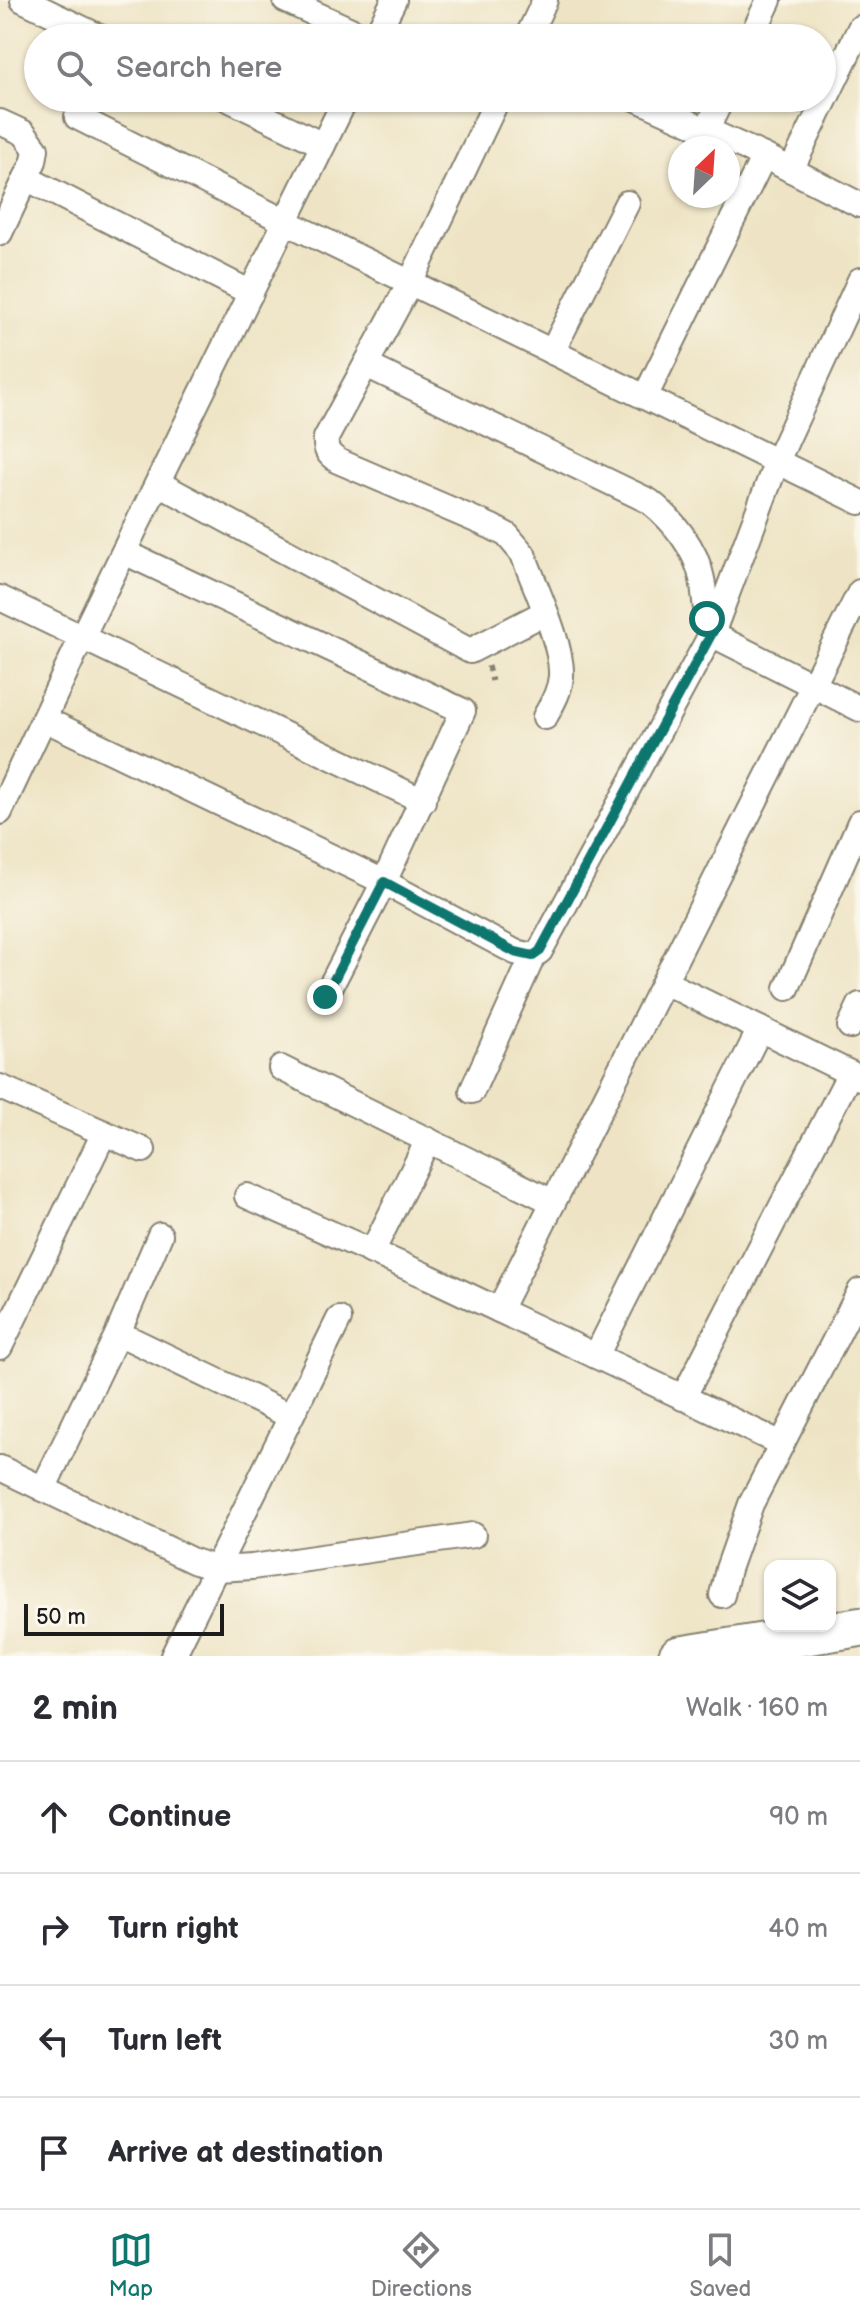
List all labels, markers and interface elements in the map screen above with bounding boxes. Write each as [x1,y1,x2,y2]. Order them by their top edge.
search box [24,24,836,112]
icon: search [52,46,96,90]
text: Search here [116,50,282,86]
north arrow [668,136,740,208]
route start [689,601,725,637]
route end [307,979,343,1015]
map controls [764,1560,836,1632]
button: layers [764,1560,836,1632]
scale bar [24,1600,224,1636]
text: 50 m [36,1604,86,1631]
text: 2 min [32,1688,118,1729]
text: Walk · 160 m [686,1693,828,1724]
icon: ahead [32,1795,76,1839]
text: Continue [108,1799,231,1835]
text: 90 m [769,1802,828,1833]
icon: right [32,1907,76,1951]
text: Turn right [108,1911,239,1947]
text: 40 m [768,1914,828,1945]
icon: left [32,2019,76,2063]
text: Turn left [108,2023,222,2059]
text: 30 m [768,2026,828,2057]
icon: arrive [32,2131,76,2175]
text: Arrive at destination [108,2135,384,2171]
tab: Map [109,2228,153,2303]
tab: Directions [371,2228,472,2303]
tab: Saved [689,2228,751,2303]

